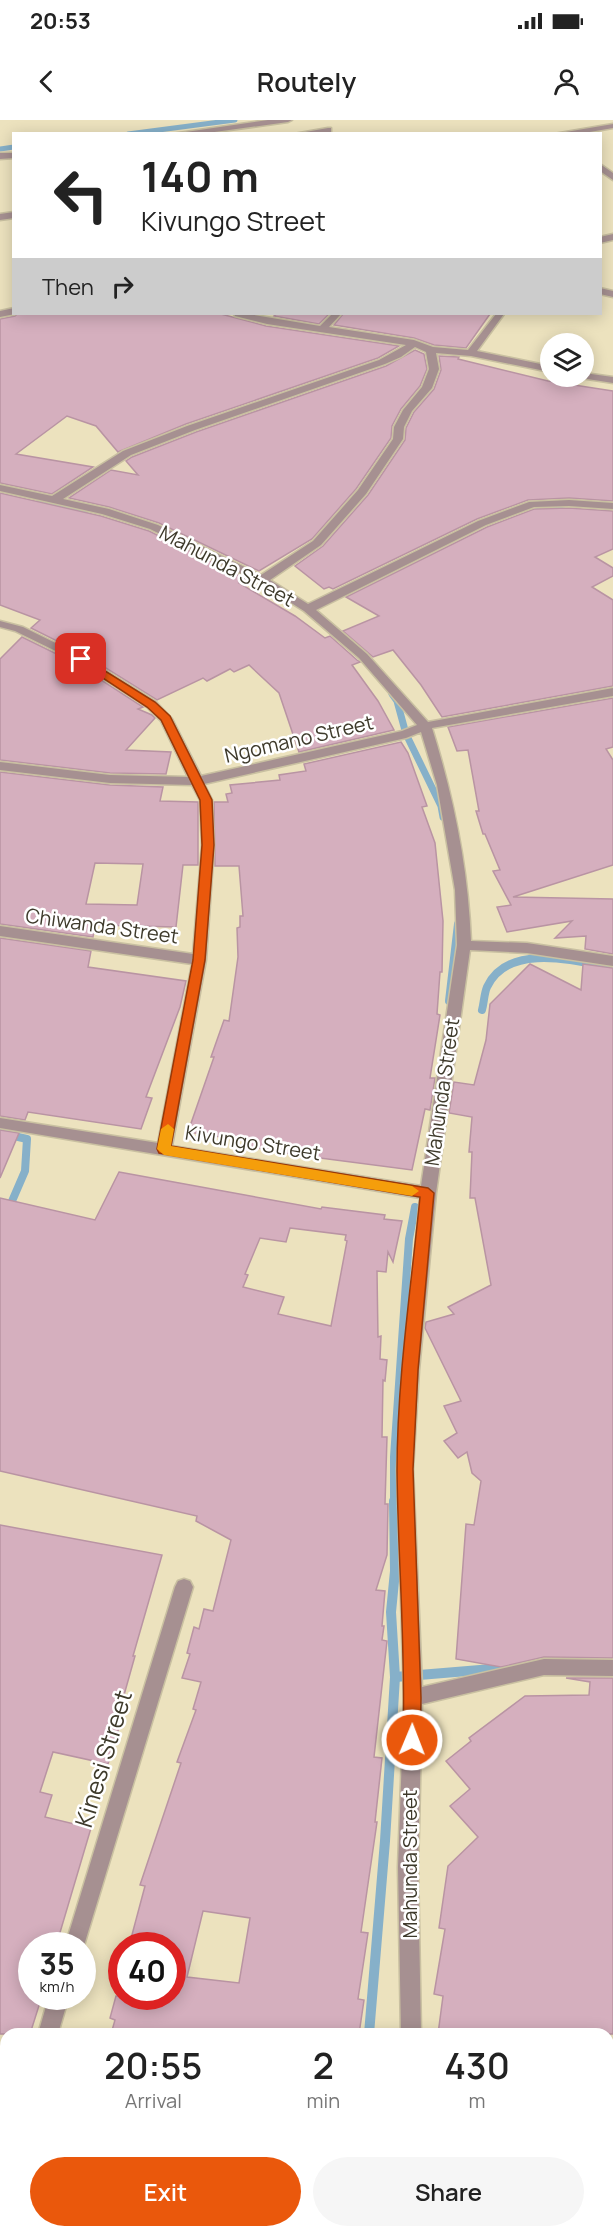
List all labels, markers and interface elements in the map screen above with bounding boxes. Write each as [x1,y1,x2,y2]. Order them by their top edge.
text: 20:53 [30,6,91,36]
text: Routely [257,63,356,100]
icon: back [30,65,63,98]
icon: person [550,65,583,98]
text: 140 m [141,147,259,205]
icon: left [42,156,120,234]
text: Kivungo Street [141,202,326,239]
icon: right [106,270,139,303]
text: Then [42,272,94,302]
map controls [540,333,594,387]
button: layers [540,333,594,387]
street label: Mahunda Street [155,519,299,613]
pin [55,633,106,684]
icon: arrive [64,642,97,675]
street label: Ngomano Street [222,708,376,769]
street label: Chiwanda Street [24,901,180,950]
street label: Mahunda Street [418,1016,465,1168]
street label: Kivungo Street [183,1118,323,1167]
street label: Kinesi Street [66,1686,139,1831]
position arrow [380,1708,444,1772]
street label: Mahunda Street [396,1789,423,1939]
speed limit sign: 40 [108,1932,186,2010]
text: 35 [39,1943,75,1984]
text: km/h [40,1976,74,1997]
text: 20:55 [104,2041,202,2090]
text: 2 [313,2041,334,2090]
text: 430 [444,2041,510,2090]
text: Arrival [125,2087,182,2114]
text: min [307,2087,340,2114]
text: m [469,2087,486,2114]
button: Exit [30,2157,301,2226]
button: Share [313,2157,584,2226]

